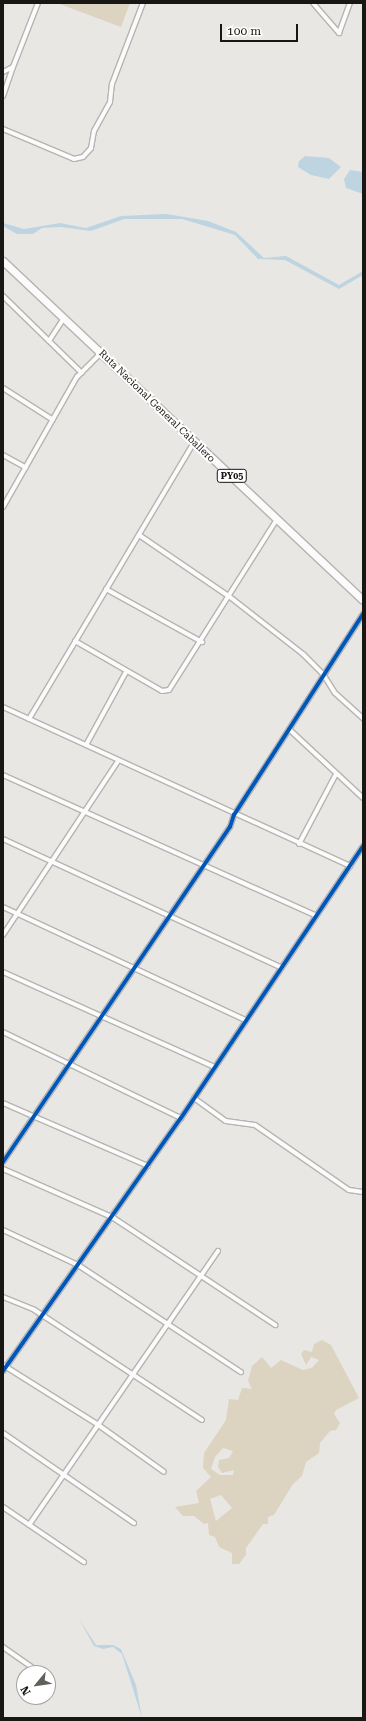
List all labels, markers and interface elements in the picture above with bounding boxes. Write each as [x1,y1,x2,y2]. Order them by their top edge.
scale bar [222,16,300,42]
text: 100 m [227,24,261,38]
street label: Ruta Nacional General Caballero [96,347,218,465]
road number: PY05 [216,469,248,483]
north arrow [16,1665,56,1705]
text: N [18,1684,34,1697]

